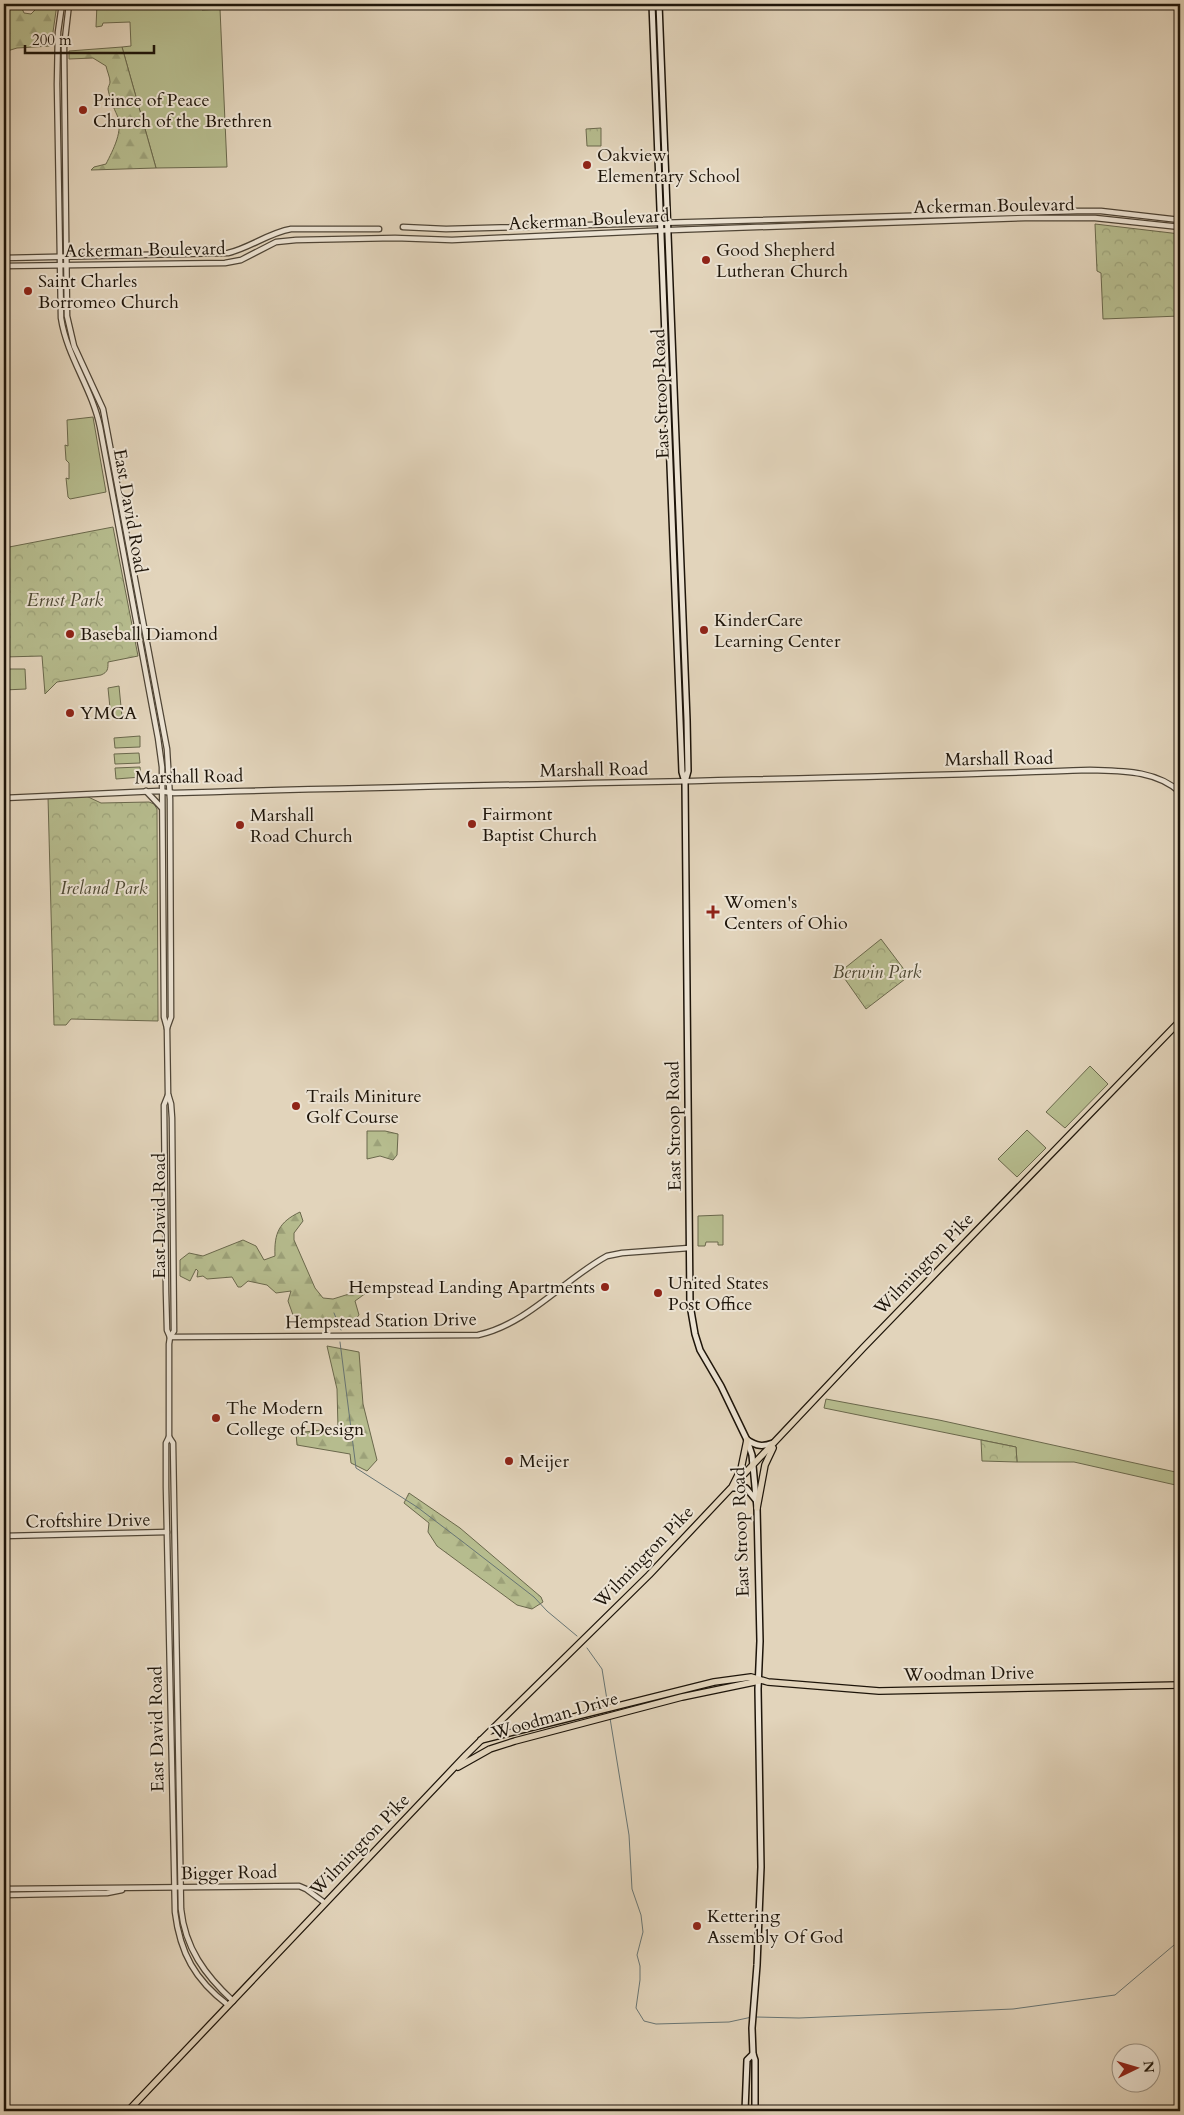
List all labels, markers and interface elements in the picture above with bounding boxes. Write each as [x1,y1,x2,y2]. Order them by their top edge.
scale bar [25,22,154,54]
text: 200 m [32,30,72,50]
place label: Prince of Peace Church of the Brethren [93,88,273,134]
marker: Prince of Peace Church of the Brethren [77,104,89,116]
place label: Oakview Elementary School [597,143,740,189]
marker: Oakview Elementary School [581,159,593,171]
street label: Ackerman Boulevard [913,192,1075,220]
street label: Ackerman Boulevard [508,203,671,237]
street label: Ackerman Boulevard [64,236,226,264]
place label: Good Shepherd Lutheran Church [716,238,848,284]
marker: Good Shepherd Lutheran Church [700,254,712,266]
place label: Saint Charles Borromeo Church [38,269,179,315]
marker: Saint Charles Borromeo Church [22,285,34,297]
street label: East Stroop Road [646,328,676,459]
street label: East David Road [107,447,153,576]
park label: Ernst Park [27,588,103,613]
place label: KinderCare Learning Center [714,608,841,654]
place label: Baseball Diamond [80,622,218,647]
marker: KinderCare Learning Center [698,624,710,636]
marker: Baseball Diamond [64,628,76,640]
place label: YMCA [80,701,137,726]
marker: YMCA [64,707,76,719]
street label: Marshall Road [945,746,1054,772]
street label: Marshall Road [540,757,649,783]
street label: Marshall Road [135,764,244,790]
place label: Fairmont Baptist Church [482,802,597,848]
place label: Marshall Road Church [250,803,353,849]
marker: Fairmont Baptist Church [466,818,478,830]
marker: Marshall Road Church [234,819,246,831]
park label: Ireland Park [60,876,148,901]
place label: Women's Centers of Ohio [723,890,848,936]
marker: Women's Centers of Ohio [706,905,720,919]
park label: Berwin Park [833,960,922,985]
street label: East Stroop Road [660,1060,688,1191]
place label: Trails Miniture Golf Course [306,1084,422,1130]
marker: Trails Miniture Golf Course [290,1100,302,1112]
street label: East David Road [147,1153,172,1279]
street label: Wilmington Pike [868,1207,980,1322]
place label: United States Post Office [668,1271,769,1317]
place label: Hempstead Landing Apartments [348,1275,595,1300]
marker: Hempstead Landing Apartments [599,1281,611,1293]
marker: United States Post Office [652,1287,664,1299]
street label: Hempstead Station Drive [285,1307,477,1335]
place label: The Modern College of Design [226,1396,365,1442]
marker: The Modern College of Design [210,1412,222,1424]
place label: Meijer [519,1449,569,1474]
marker: Meijer [503,1455,515,1467]
street label: East Stroop Road [726,1466,756,1597]
street label: Wilmington Pike [588,1500,700,1615]
street label: Croftshire Drive [25,1507,151,1535]
street label: Woodman Drive [903,1660,1034,1688]
street label: East David Road [143,1665,171,1792]
street label: Woodman Drive [488,1686,621,1746]
street label: Wilmington Pike [304,1788,416,1903]
street label: Bigger Road [180,1860,278,1886]
place label: Kettering Assembly Of God [707,1904,844,1950]
marker: Kettering Assembly Of God [691,1920,703,1932]
north arrow [1112,2042,1162,2092]
text: N [1138,2060,1158,2074]

